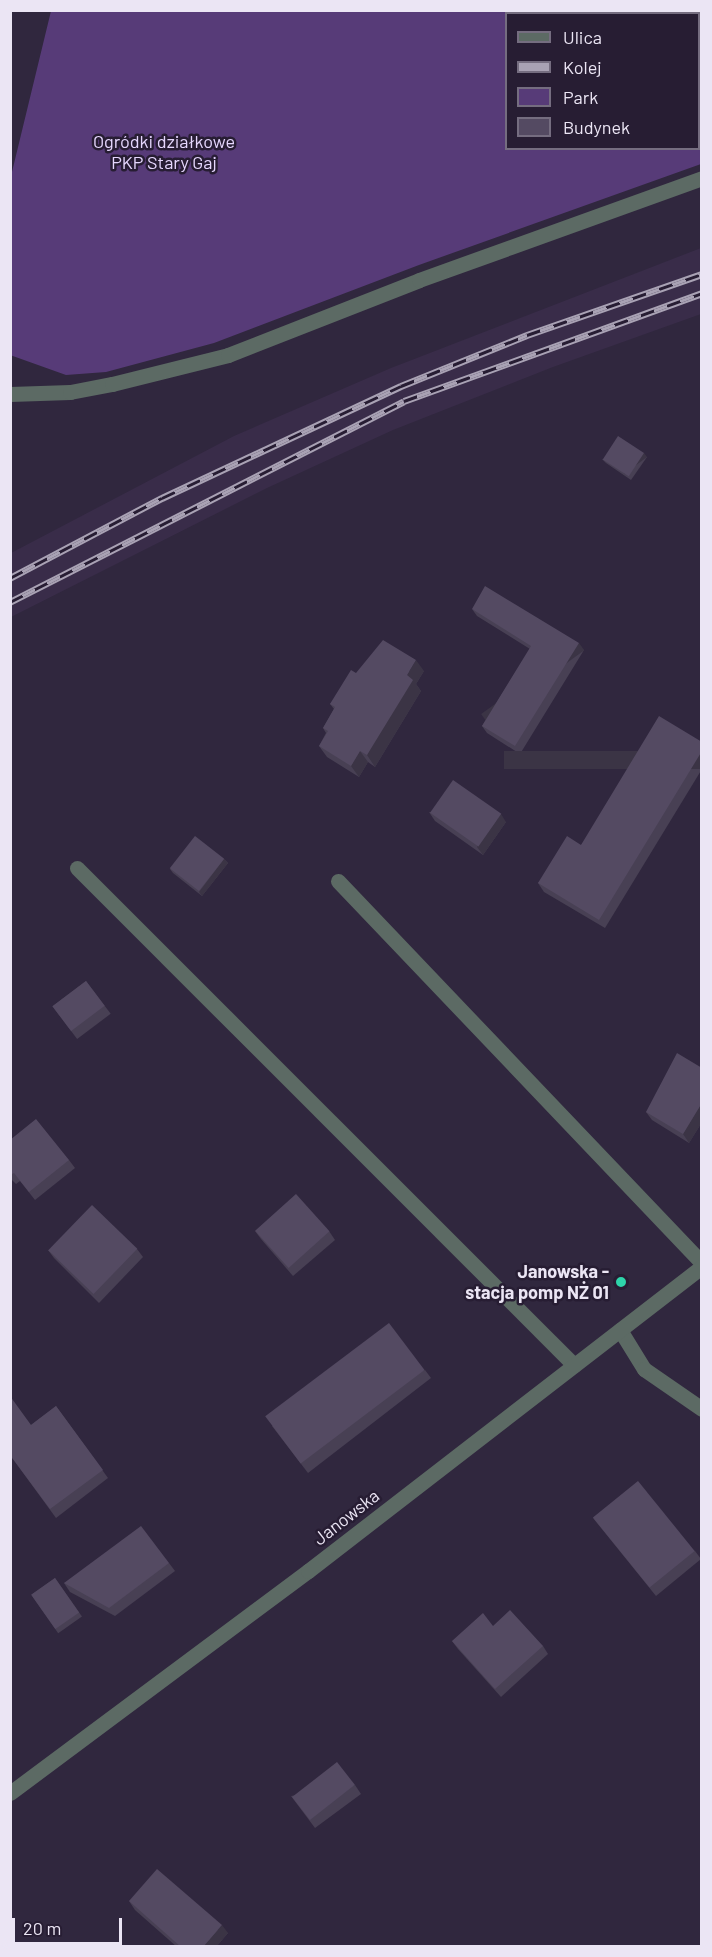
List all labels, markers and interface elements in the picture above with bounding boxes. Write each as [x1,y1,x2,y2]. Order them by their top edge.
legend [505,12,700,150]
text: Ulica [563,26,602,48]
text: Kolej [563,56,602,78]
text: Park [563,86,598,108]
text: Budynek [563,116,630,138]
park label: Ogródki działkowe PKP Stary Gaj [93,131,235,174]
place label: Janowska - stacja pomp NŻ 01 [465,1261,609,1304]
marker: Janowska - stacja pomp NŻ 01 [614,1275,628,1289]
street label: Janowska [309,1485,383,1549]
scale bar [15,1906,124,1944]
text: 20 m [23,1917,61,1939]

